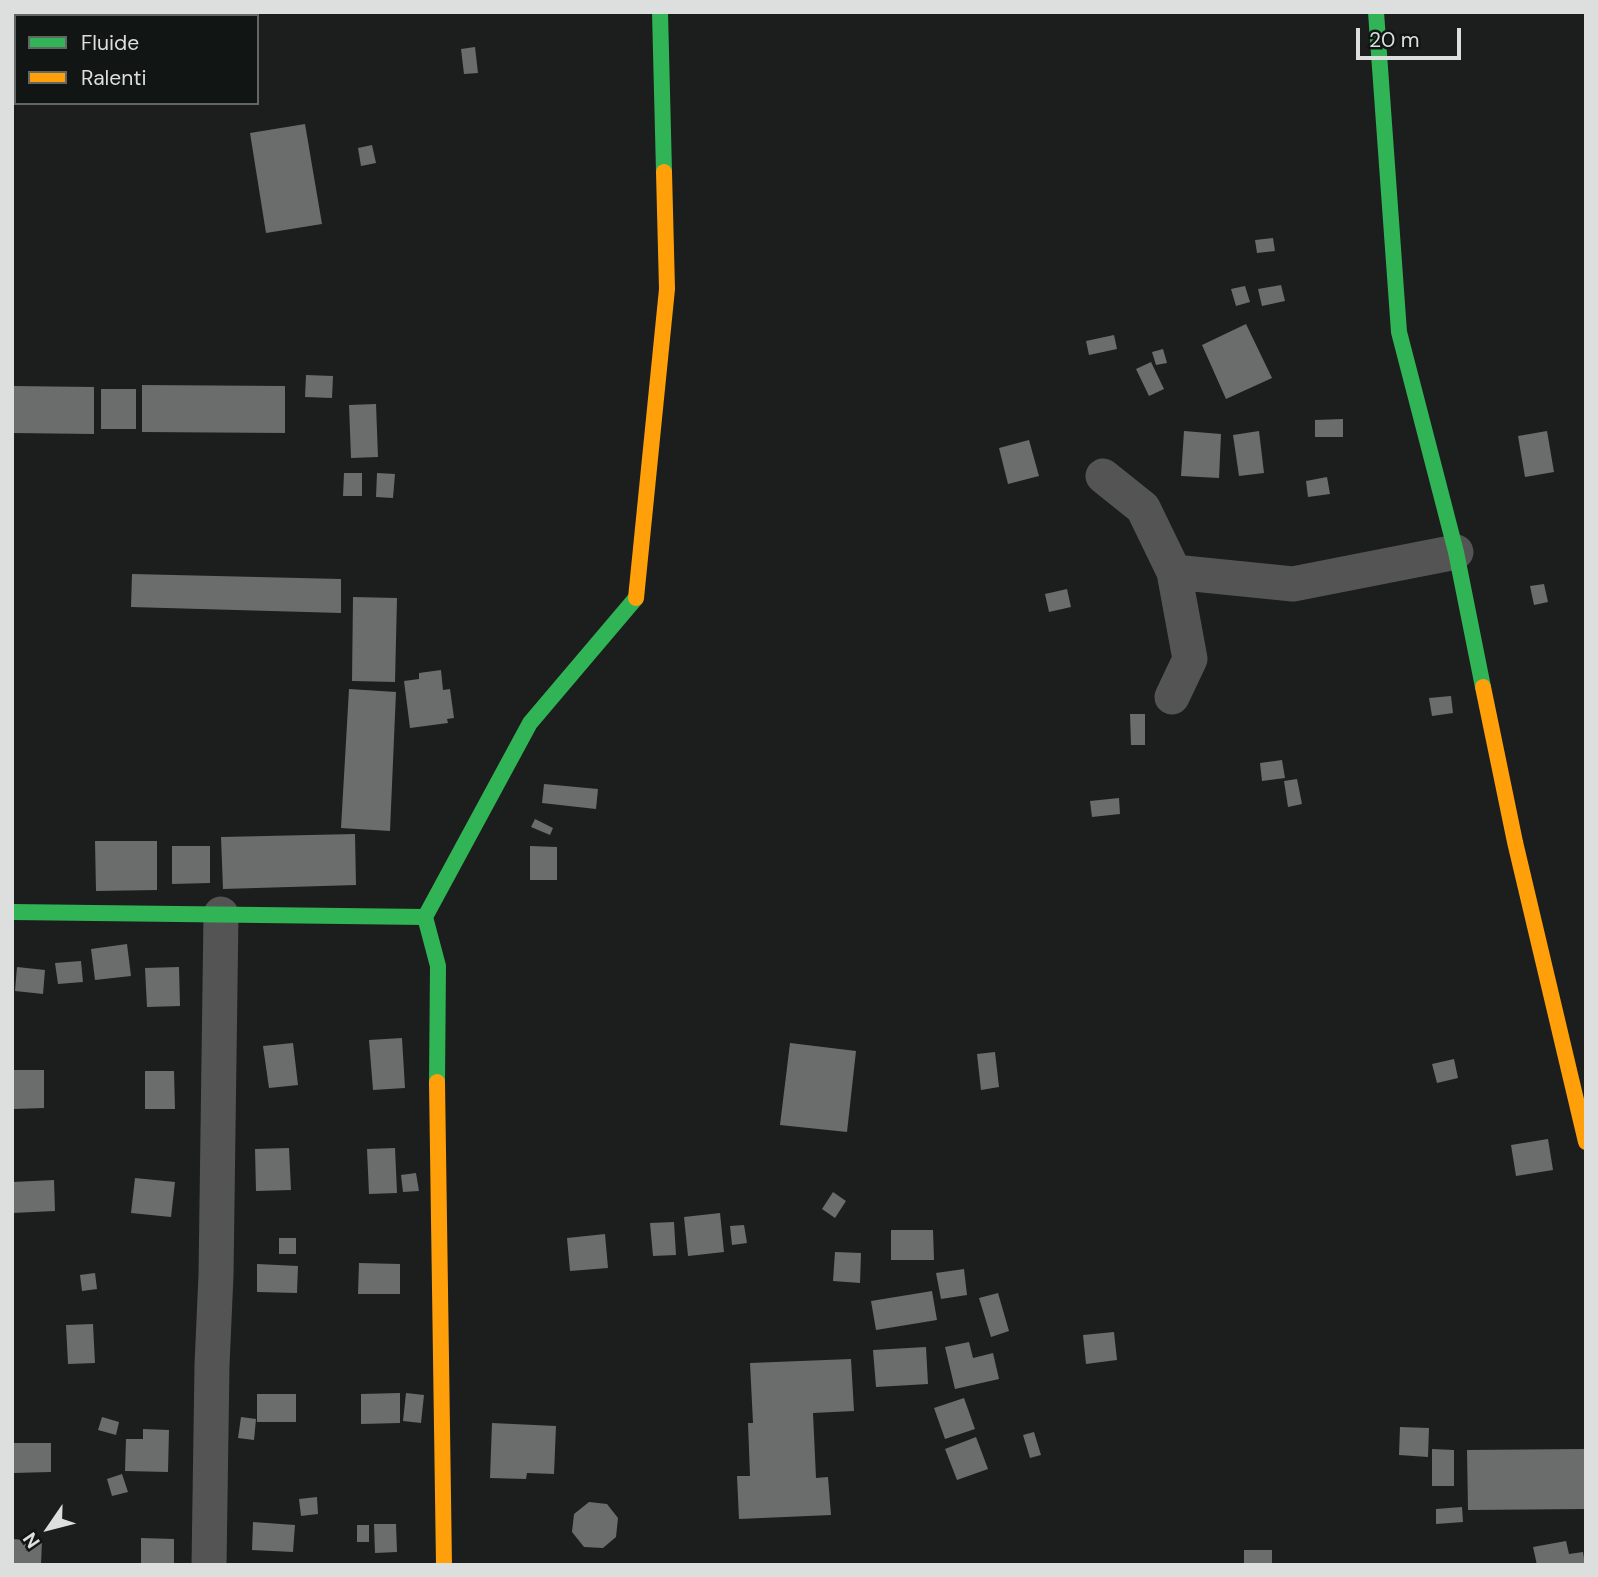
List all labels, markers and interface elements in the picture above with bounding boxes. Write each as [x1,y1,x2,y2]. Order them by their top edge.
legend [14,14,259,105]
scale bar [1360,14,1465,58]
text: 20 m [1369,26,1420,54]
text: Fluide [81,29,139,57]
text: Ralenti [81,64,147,92]
north arrow [14,1493,84,1563]
text: N [17,1527,46,1553]

